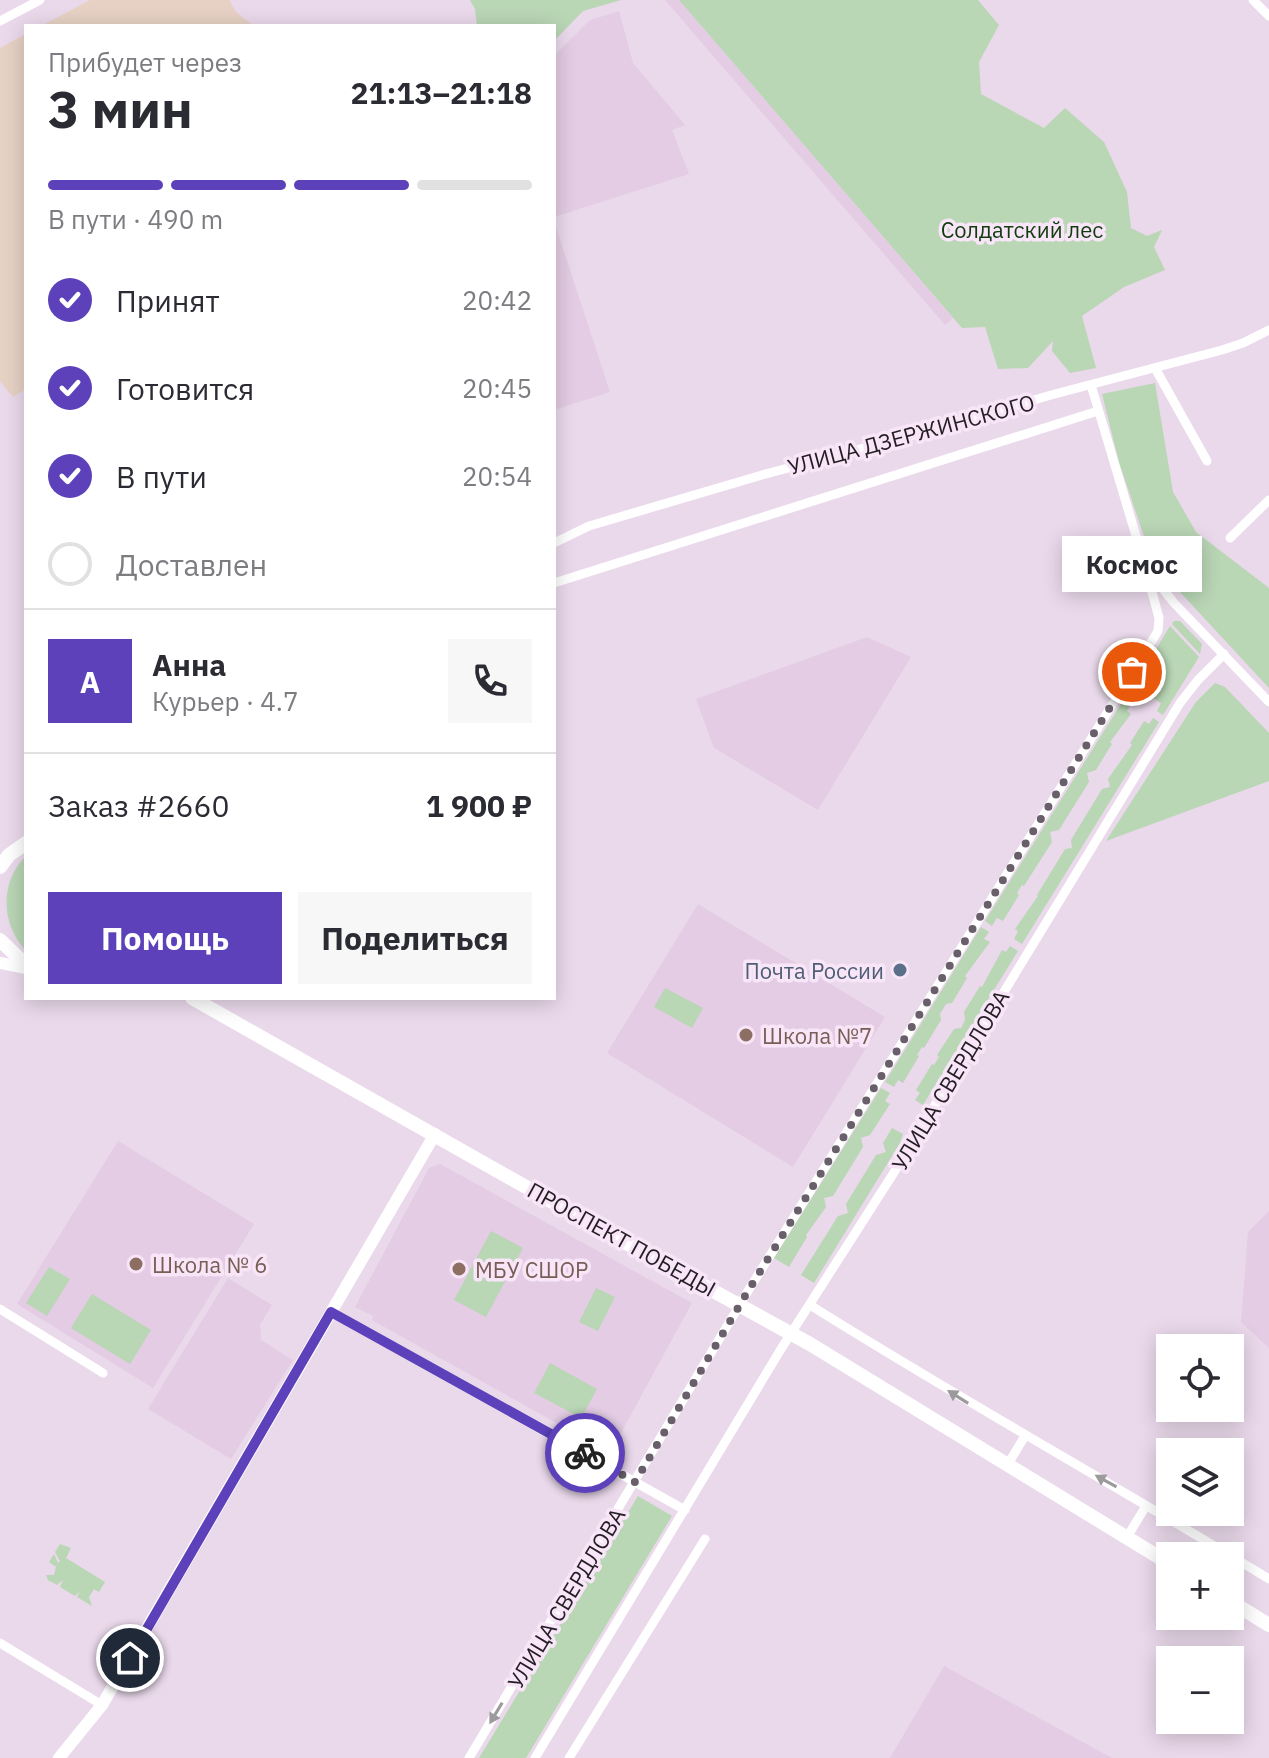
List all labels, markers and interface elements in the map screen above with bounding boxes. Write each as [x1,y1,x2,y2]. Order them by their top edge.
text: Прибудет через [48,45,242,79]
text: 21:13–21:18 [351,73,532,112]
text: 3 мин [48,75,193,142]
text: В пути · 490 m [48,202,223,236]
park label: Солдатский лес [941,215,1103,244]
icon: check [48,278,92,322]
text: Принят [116,281,220,320]
text: 20:42 [462,283,532,317]
icon: check [48,366,92,410]
text: Готовится [116,369,254,408]
text: 20:45 [462,371,532,405]
street label: УЛИЦА ДЗЕРЖИНСКОГО [784,387,1038,481]
icon: check [48,454,92,498]
text: В пути [116,457,207,496]
text: 20:54 [462,459,532,493]
callout: Космос [1062,536,1202,592]
text: Доставлен [116,545,267,584]
text: Космос [1086,547,1178,581]
pin [1098,638,1166,706]
button: phone [448,639,532,723]
text: Анна [152,645,226,684]
icon: bag [1110,650,1154,694]
text: А [80,662,100,701]
text: Курьер · 4.7 [152,684,299,718]
text: Заказ #2660 [48,786,230,825]
text: 1 900 ₽ [426,786,532,825]
button: Помощь [48,892,282,984]
button: Поделиться [298,892,532,984]
place label: Почта России [744,956,884,985]
marker: Почта России [891,961,909,979]
street label: УЛИЦА СВЕРДЛОВА [885,984,1015,1176]
place label: Школа №7 [762,1021,872,1050]
marker: Школа №7 [737,1026,755,1044]
street label: ПРОСПЕКТ ПОБЕДЫ [523,1175,721,1303]
place label: Школа № 6 [152,1250,267,1279]
marker: Школа № 6 [127,1255,145,1273]
place label: МБУ СШОР [475,1255,588,1284]
marker: МБУ СШОР [450,1260,468,1278]
map controls [1156,1334,1244,1734]
button: locate [1156,1334,1244,1422]
one-way arrow [947,1390,969,1404]
courier [545,1413,625,1493]
icon: bike [563,1431,607,1475]
button: layers [1156,1438,1244,1526]
one-way arrow [1095,1475,1117,1489]
street label: УЛИЦА СВЕРДЛОВА [501,1502,631,1694]
button: + [1156,1542,1244,1630]
pin [96,1624,164,1692]
icon: home [108,1636,152,1680]
button: − [1156,1646,1244,1734]
one-way arrow [490,1702,504,1724]

